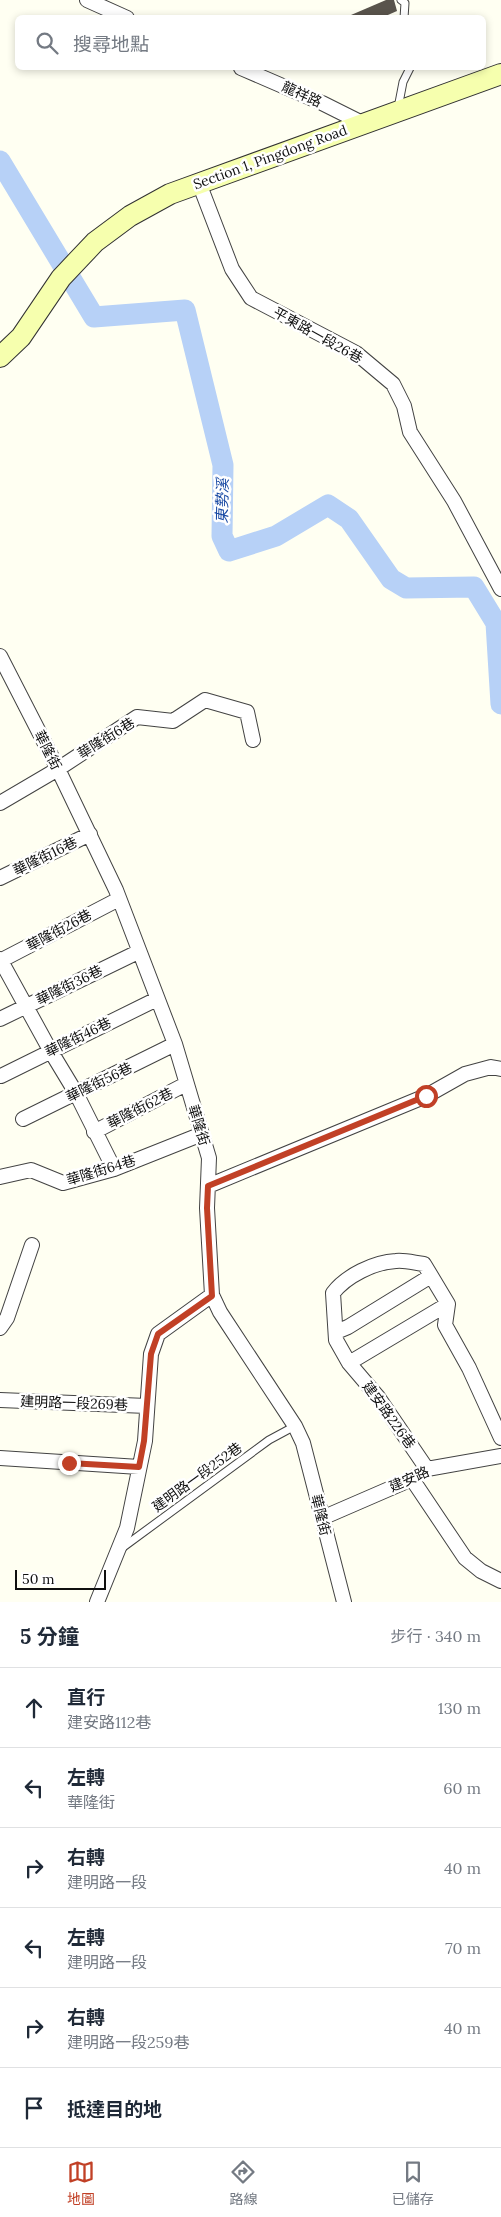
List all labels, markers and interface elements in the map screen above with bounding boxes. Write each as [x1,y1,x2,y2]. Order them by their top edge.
search box [15,15,486,70]
icon: search [33,29,61,57]
text: 搜尋地點 [73,32,149,56]
street label: 龍祥路 [279,77,325,111]
street label: Section 1, Pingdong Road [191,121,349,193]
street label: 平東路一段26巷 [270,303,366,367]
water label: 東勢溪 [212,476,232,524]
street label: 華隆街6巷 [74,713,138,763]
street label: 華隆街 [30,727,66,773]
street label: 華隆街16巷 [10,833,80,879]
street label: 華隆街26巷 [23,905,95,955]
street label: 華隆街36巷 [33,961,105,1009]
street label: 華隆街46巷 [42,1013,114,1061]
street label: 華隆街56巷 [63,1058,135,1106]
street label: 華隆街62巷 [104,1084,176,1132]
route start [415,1085,438,1108]
street label: 華隆街 [184,1102,214,1148]
street label: 華隆街64巷 [64,1151,138,1189]
street label: 建安路226巷 [358,1378,420,1452]
street label: 建明路一段269巷 [20,1392,128,1414]
street label: 建明路一段252巷 [149,1438,245,1516]
route end [58,1452,81,1475]
street label: 建安路 [386,1462,432,1496]
street label: 華隆街 [307,1492,335,1538]
scale bar [15,1567,106,1590]
text: 50 m [22,1570,55,1588]
text: 5 分鐘 [20,1623,79,1650]
text: 步行 · 340 m [391,1626,481,1646]
text: 直行 [67,1685,105,1709]
icon: ahead [20,1694,48,1722]
text: 130 m [438,1698,481,1718]
text: 建安路112巷 [67,1712,151,1732]
text: 左轉 [67,1765,105,1789]
icon: left [20,1774,48,1802]
text: 60 m [443,1778,481,1798]
text: 華隆街 [67,1792,115,1812]
text: 右轉 [67,1845,105,1869]
icon: right [20,1854,48,1882]
text: 40 m [444,1858,481,1878]
text: 建明路一段 [67,1872,147,1892]
text: 左轉 [67,1925,105,1949]
icon: left [20,1934,48,1962]
text: 70 m [445,1938,481,1958]
text: 建明路一段 [67,1952,147,1972]
text: 右轉 [67,2005,105,2029]
icon: right [20,2014,48,2042]
text: 40 m [444,2018,481,2038]
text: 建明路一段259巷 [67,2032,190,2052]
icon: arrive [20,2094,48,2122]
text: 抵達目的地 [67,2097,162,2121]
tab: 地圖 [67,2158,95,2208]
tab: 路線 [229,2158,257,2208]
tab: 已儲存 [392,2158,434,2208]

